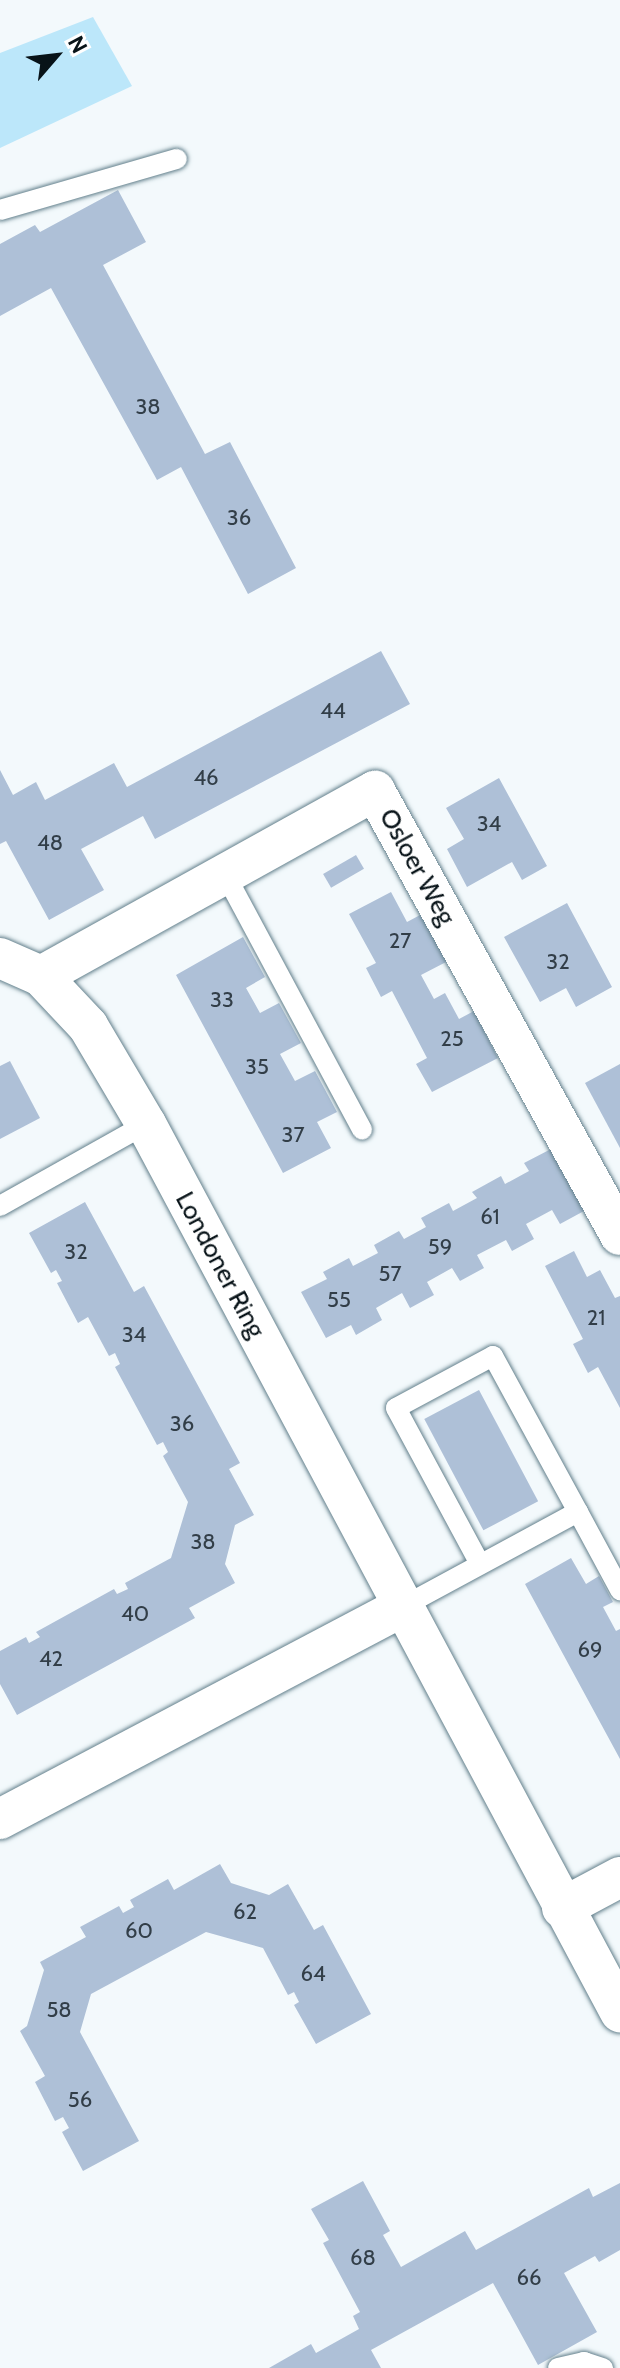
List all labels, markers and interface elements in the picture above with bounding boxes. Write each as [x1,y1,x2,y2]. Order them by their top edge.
north arrow [16,16,96,96]
text: N [62,31,93,58]
house number: 38 [135,394,161,420]
house number: 36 [227,505,251,531]
house number: 44 [320,698,346,724]
house number: 46 [193,765,219,791]
street label: Osloer Weg [372,803,462,931]
house number: 34 [477,811,501,837]
house number: 48 [37,830,63,856]
house number: 27 [389,928,411,954]
house number: 32 [546,949,570,975]
house number: 33 [210,987,234,1013]
house number: 25 [440,1026,464,1052]
house number: 35 [245,1054,269,1080]
house number: 37 [282,1122,304,1148]
street label: Londoner Ring [168,1187,272,1343]
house number: 61 [480,1204,500,1230]
house number: 59 [428,1234,452,1260]
house number: 32 [64,1239,88,1265]
house number: 57 [379,1261,401,1287]
house number: 55 [327,1287,351,1313]
house number: 21 [587,1305,605,1331]
house number: 34 [122,1322,146,1348]
house number: 36 [170,1411,194,1437]
house number: 38 [190,1529,216,1555]
house number: 40 [121,1601,149,1627]
house number: 69 [578,1637,602,1663]
house number: 42 [39,1646,63,1672]
house number: 62 [233,1899,257,1925]
house number: 60 [125,1918,153,1944]
house number: 64 [300,1961,326,1987]
house number: 58 [46,1997,72,2023]
house number: 56 [68,2087,92,2113]
house number: 68 [350,2245,376,2271]
house number: 66 [517,2265,541,2291]

